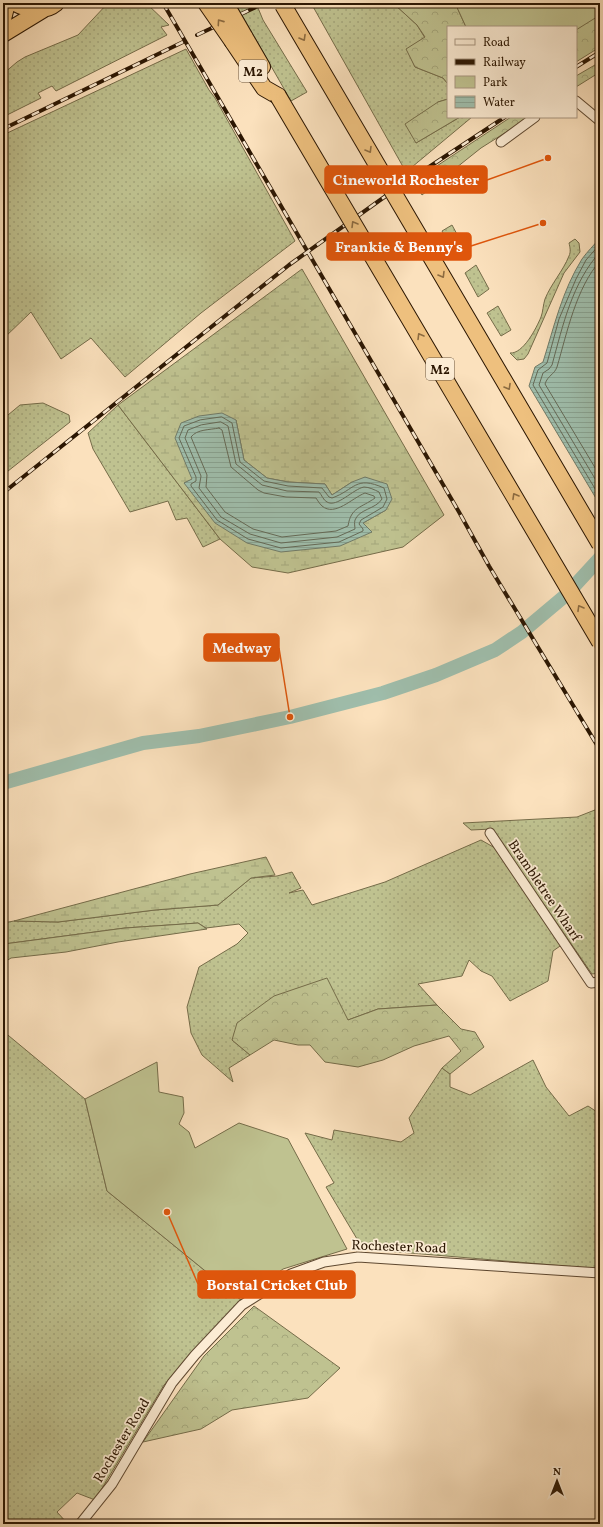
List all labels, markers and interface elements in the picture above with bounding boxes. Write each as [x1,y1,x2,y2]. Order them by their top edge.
one-way arrow [218,20,225,27]
legend [447,26,577,118]
one-way arrow [298,34,305,42]
text: Road [483,35,510,51]
text: Railway [483,55,526,71]
road number: M2 [239,60,267,82]
text: Park [483,75,508,91]
text: Water [483,95,515,111]
one-way arrow [365,146,372,153]
callout: Cineworld Rochester [325,166,487,193]
text: Cineworld Rochester [333,171,479,192]
one-way arrow [351,221,358,228]
callout: Frankie & Benny's [327,233,471,260]
text: Frankie & Benny's [335,238,463,259]
one-way arrow [437,271,444,278]
one-way arrow [418,333,425,340]
road number: M2 [426,358,454,380]
one-way arrow [503,383,510,390]
one-way arrow [512,493,519,500]
one-way arrow [578,605,585,612]
callout: Medway [204,634,279,661]
text: Medway [213,639,272,660]
street label: Brambletree Wharf [503,836,585,946]
street label: Rochester Road [351,1236,447,1259]
callout: Borstal Cricket Club [198,1271,355,1298]
text: Borstal Cricket Club [206,1276,348,1297]
street label: Rochester Road [90,1395,155,1487]
north arrow [537,1461,577,1501]
text: N [553,1465,561,1480]

